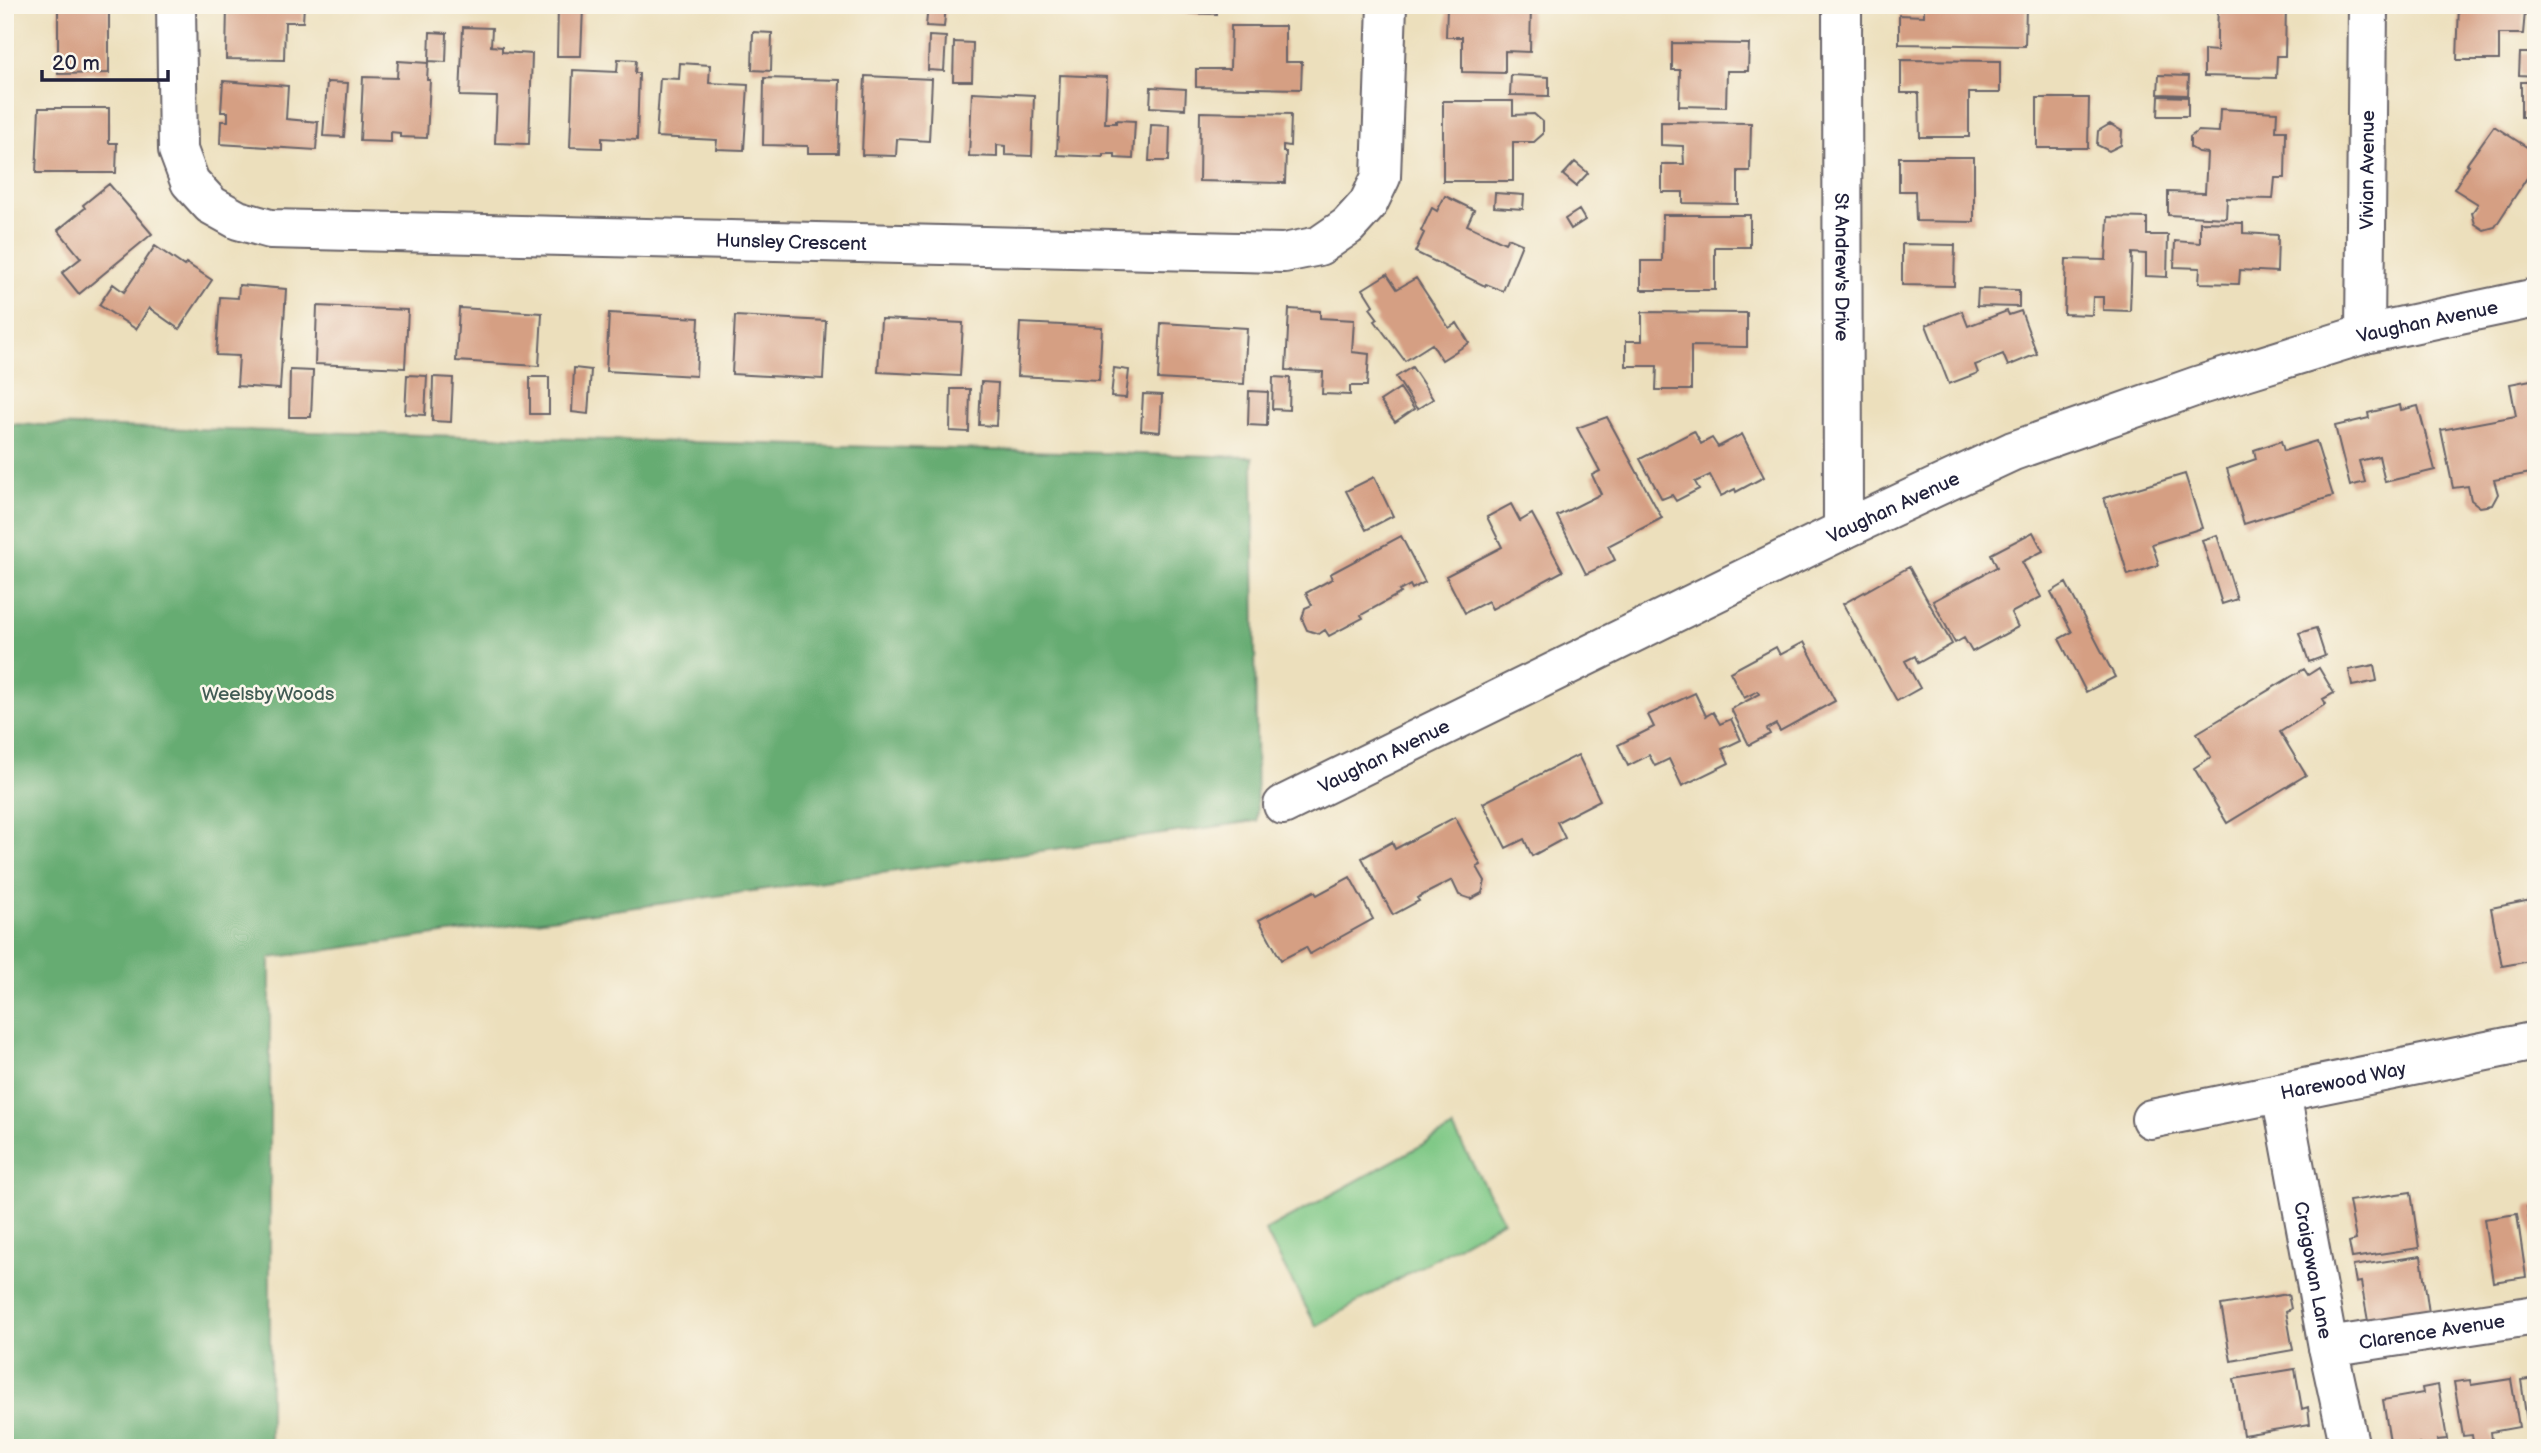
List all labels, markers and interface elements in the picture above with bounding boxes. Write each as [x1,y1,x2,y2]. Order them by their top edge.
scale bar [42,38,168,82]
text: 20 m [52,51,100,76]
street label: Vivian Avenue [2356,110,2380,230]
street label: St Andrew's Drive [1829,193,1853,341]
street label: Hunsley Crescent [716,230,867,256]
street label: Vaughan Avenue [2354,296,2500,349]
street label: Vaughan Avenue [1824,467,1964,549]
park label: Weelsby Woods [202,683,334,706]
street label: Vaughan Avenue [1315,715,1454,799]
street label: Harewood Way [2279,1058,2409,1105]
street label: Craigowan Lane [2288,1200,2336,1341]
street label: Clarence Avenue [2357,1310,2507,1355]

